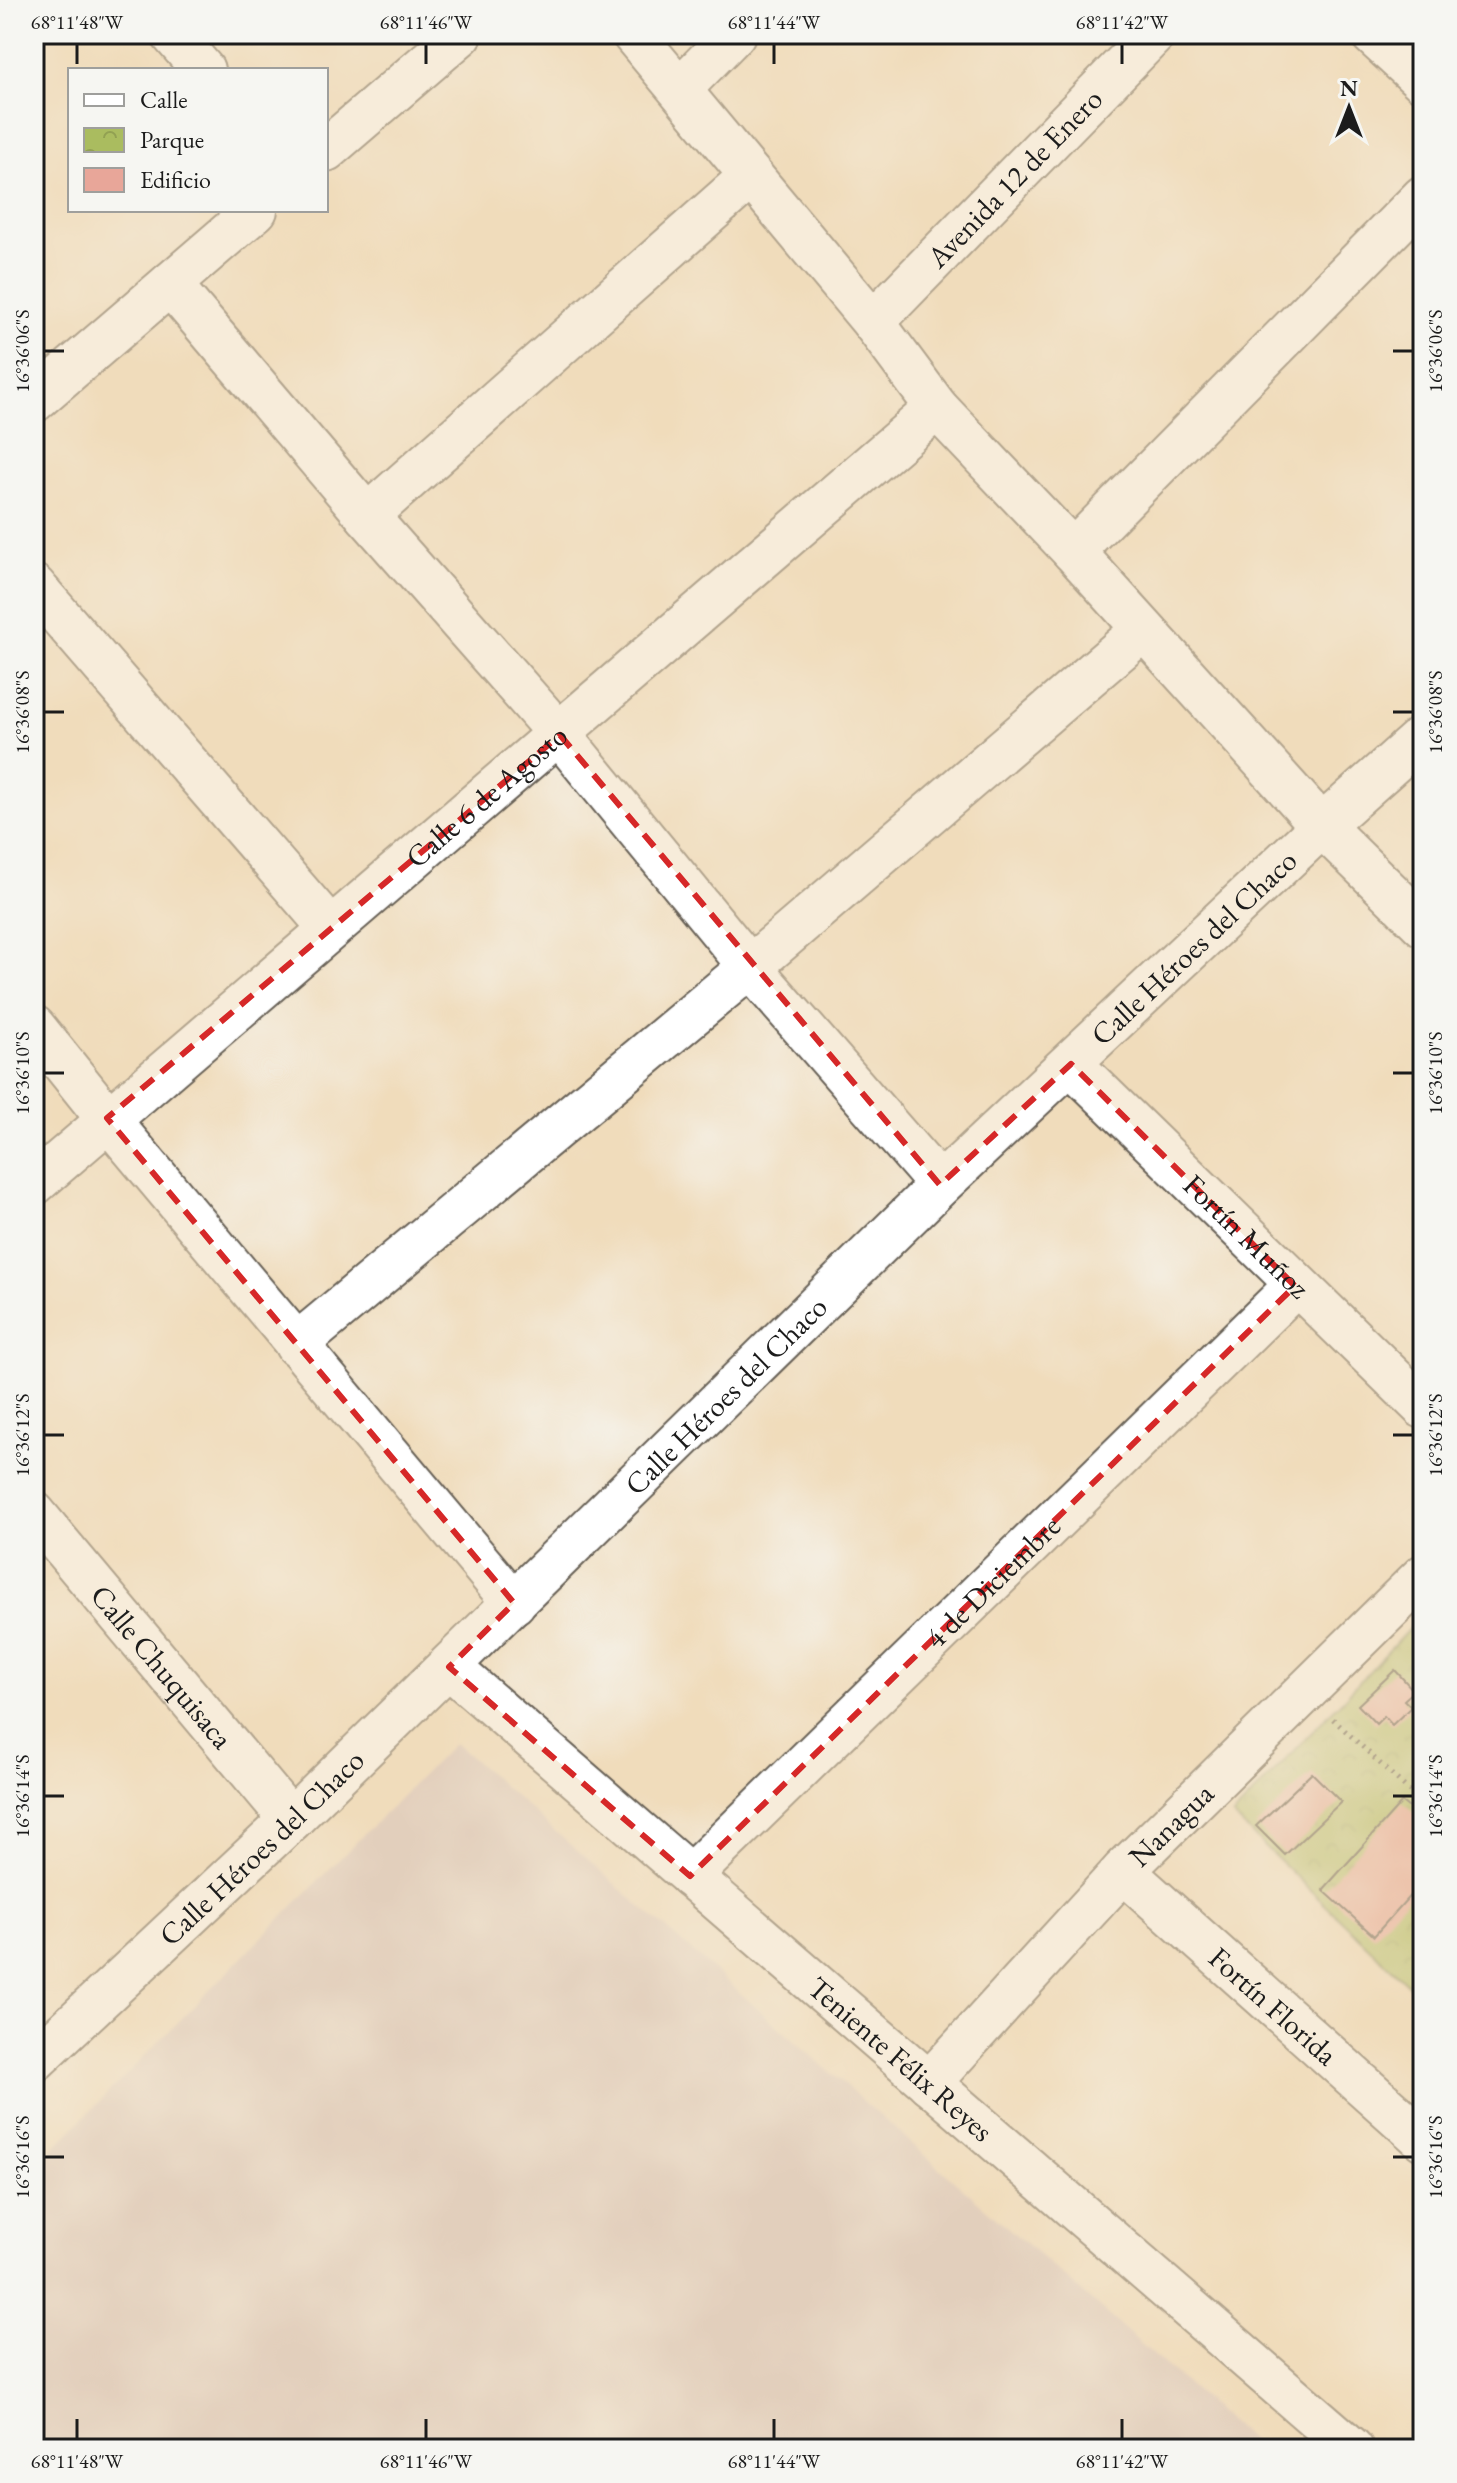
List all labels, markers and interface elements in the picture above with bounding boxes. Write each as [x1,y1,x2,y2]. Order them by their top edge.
text: 68°11'48"W [31,9,124,35]
text: 68°11'46"W [380,9,473,35]
text: 68°11'44"W [728,9,821,35]
text: 68°11'42"W [1076,9,1169,35]
legend [68,68,328,212]
north arrow [1309,68,1389,148]
text: N [1340,74,1358,103]
street label: Avenida 12 de Enero [917,79,1111,276]
text: Calle [140,84,188,115]
text: Parque [140,124,204,155]
text: Edificio [140,164,211,195]
text: 16°36'06"S [9,309,35,393]
text: 16°36'06"S [1422,309,1448,393]
text: 16°36'08"S [9,670,35,754]
text: 16°36'08"S [1422,670,1448,754]
street label: Calle 6 de Agosto [397,715,575,876]
street label: Calle Héroes del Chaco [1082,841,1305,1053]
text: 16°36'10"S [9,1031,35,1115]
text: 16°36'10"S [1422,1031,1448,1115]
street label: Fortín Muñoz [1175,1165,1319,1307]
street label: Calle Héroes del Chaco [616,1287,835,1503]
text: 16°36'12"S [9,1393,35,1477]
text: 16°36'12"S [1422,1393,1448,1477]
street label: 4 de Diciembre [916,1506,1068,1656]
street label: Calle Chuquisaca [83,1576,242,1756]
street label: Calle Héroes del Chaco [150,1740,372,1954]
text: 16°36'14"S [9,1754,35,1838]
text: 16°36'14"S [1422,1754,1448,1838]
street label: Nanagua [1120,1774,1221,1875]
street label: Fortín Florida [1201,1938,1346,2073]
street label: Teniente Félix Reyes [800,1967,1002,2150]
text: 16°36'16"S [9,2115,35,2199]
text: 16°36'16"S [1422,2115,1448,2199]
text: 68°11'48"W [31,2448,124,2474]
text: 68°11'46"W [380,2448,473,2474]
text: 68°11'44"W [728,2448,821,2474]
text: 68°11'42"W [1076,2448,1169,2474]

